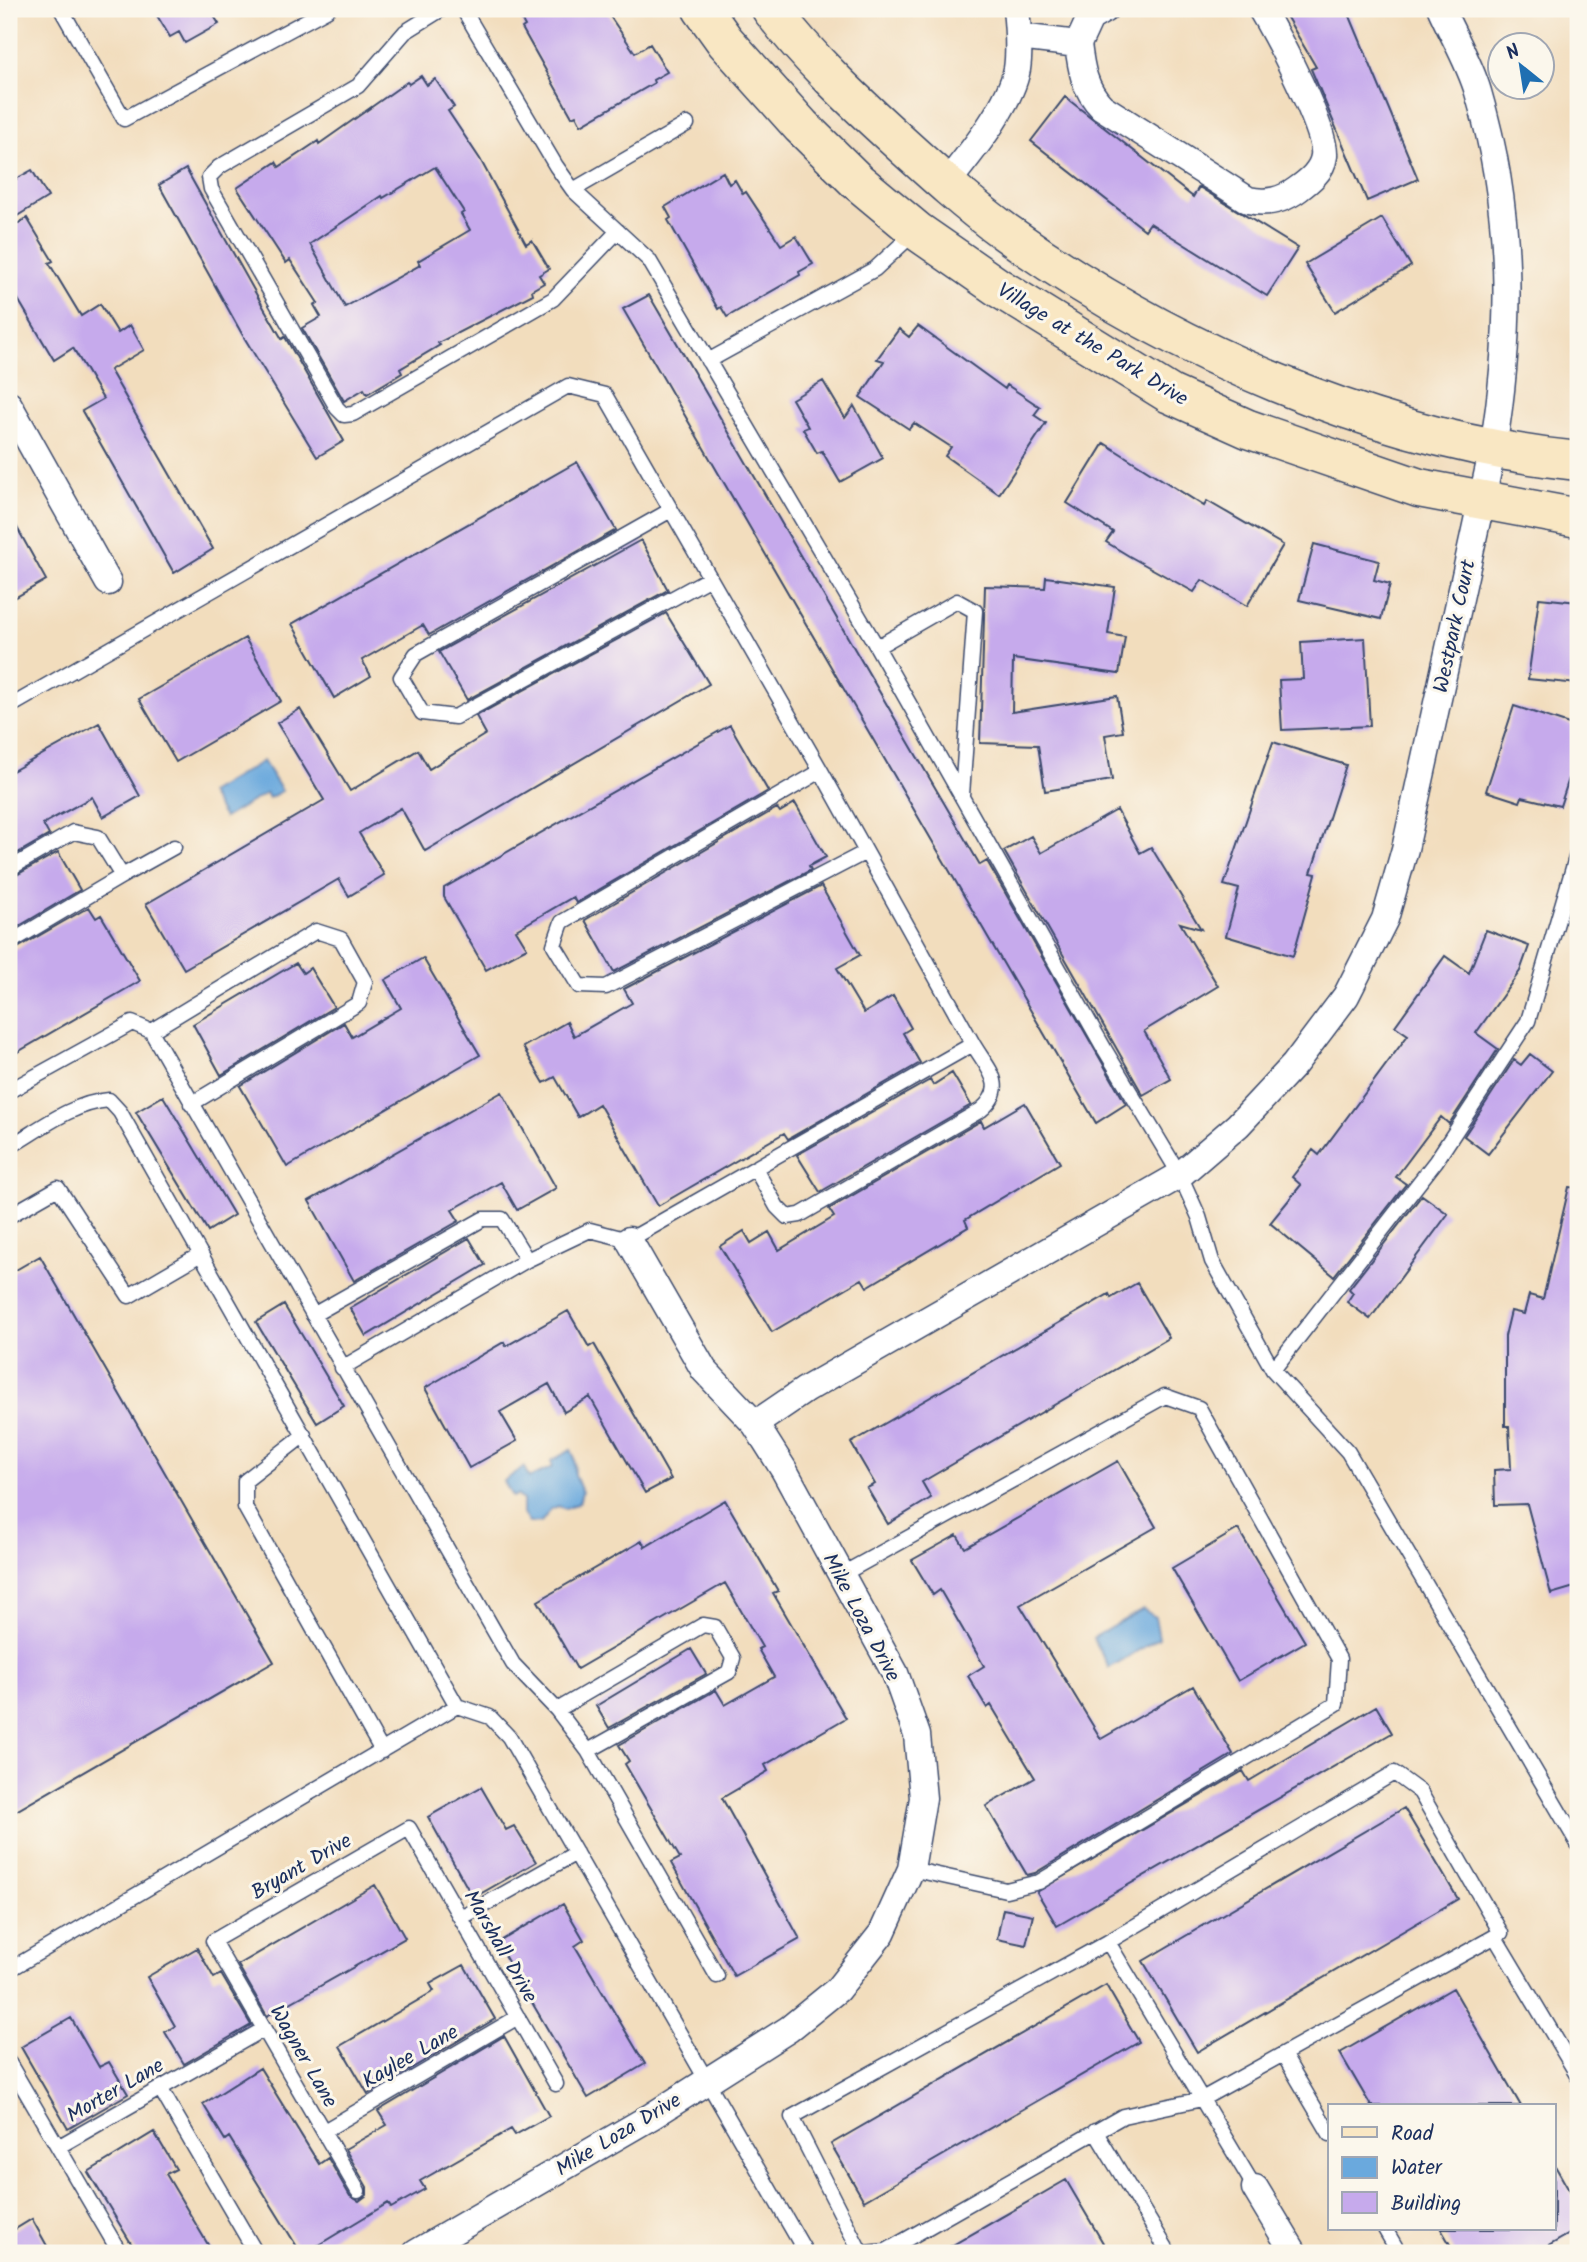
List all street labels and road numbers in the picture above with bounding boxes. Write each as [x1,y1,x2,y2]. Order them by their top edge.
street label: Village at the Park Drive [990,275,1195,416]
street label: Westpark Court [1425,556,1486,696]
street label: Mike Loza Drive [813,1547,909,1688]
street label: Bryant Drive [245,1825,359,1909]
street label: Marshall Drive [454,1884,546,2010]
street label: Wagner Lane [260,1999,346,2115]
street label: Kaylee Lane [356,2016,466,2098]
street label: Morter Lane [61,2050,171,2133]
street label: Mike Loza Drive [550,2084,688,2186]

